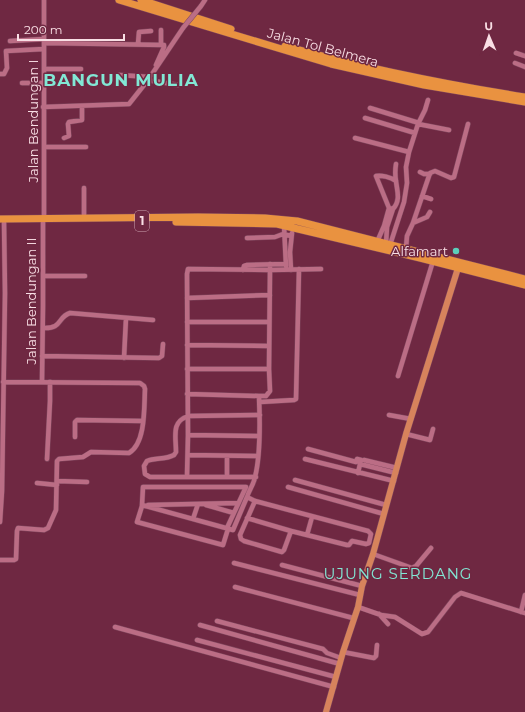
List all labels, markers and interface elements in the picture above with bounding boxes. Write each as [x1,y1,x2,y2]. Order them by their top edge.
scale bar [18,16,124,42]
north arrow [469,16,509,56]
text: U [484,19,493,33]
text: 200 m [24,22,63,37]
street label: Jalan Tol Belmera [265,24,380,70]
street label: Jalan Bendungan I [25,59,41,184]
district label: BANGUN MULIA [43,70,199,90]
road number: 1 [135,211,149,231]
street label: Jalan Bendungan II [23,238,39,365]
place label: Alfamart [391,243,448,259]
marker: Alfamart [451,246,461,256]
district label: UJUNG SERDANG [324,564,472,583]

